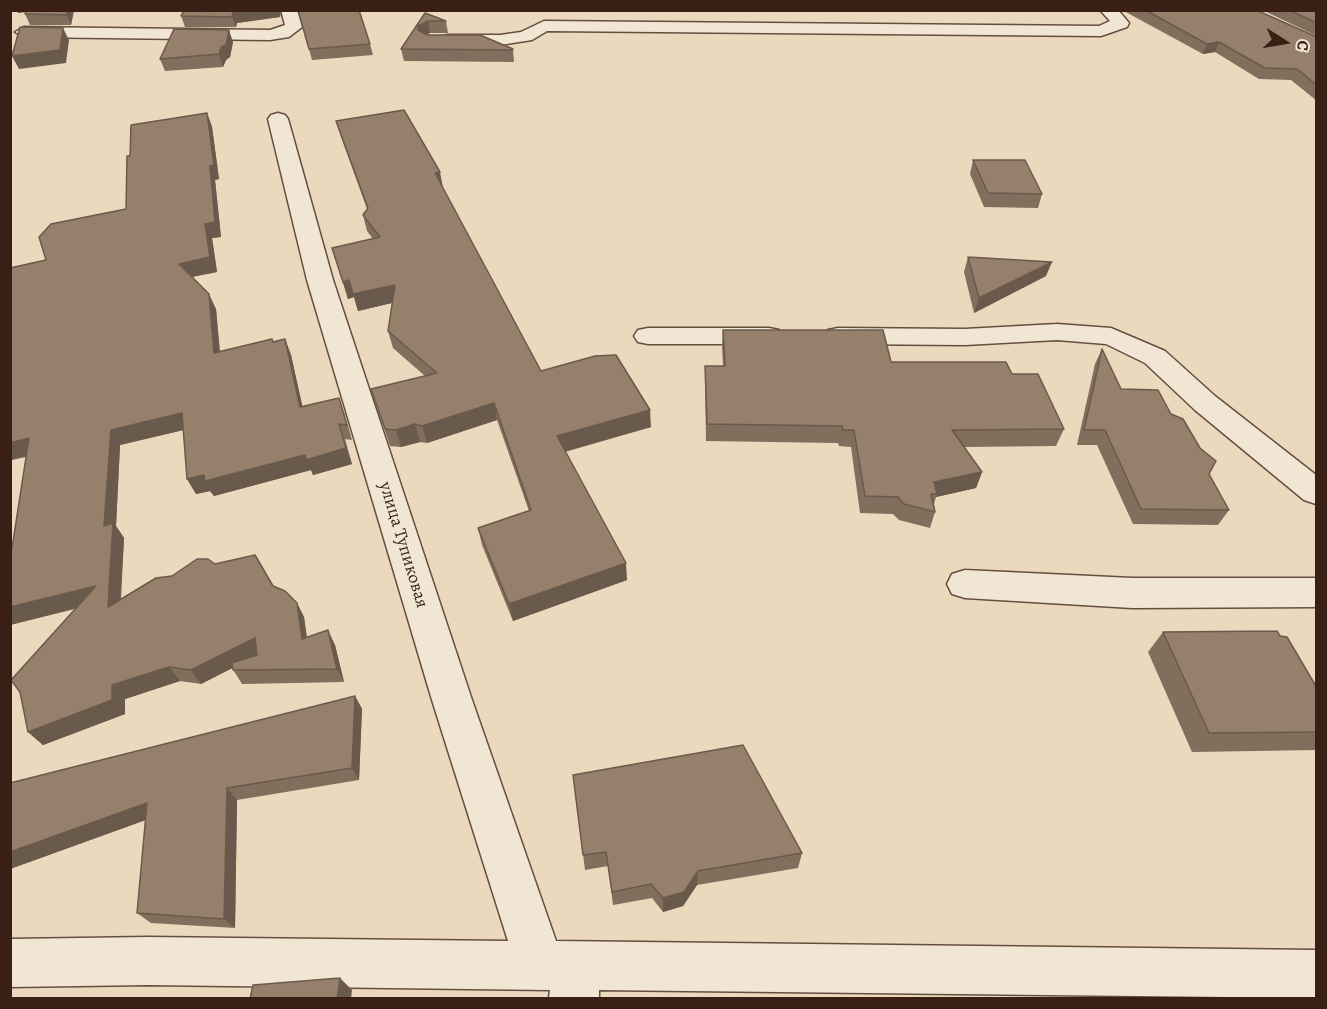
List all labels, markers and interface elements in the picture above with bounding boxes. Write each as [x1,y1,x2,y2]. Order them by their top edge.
north arrow [1255,12,1315,72]
text: С [1291,38,1314,52]
street label: улица Тупиковая [374,479,432,611]

